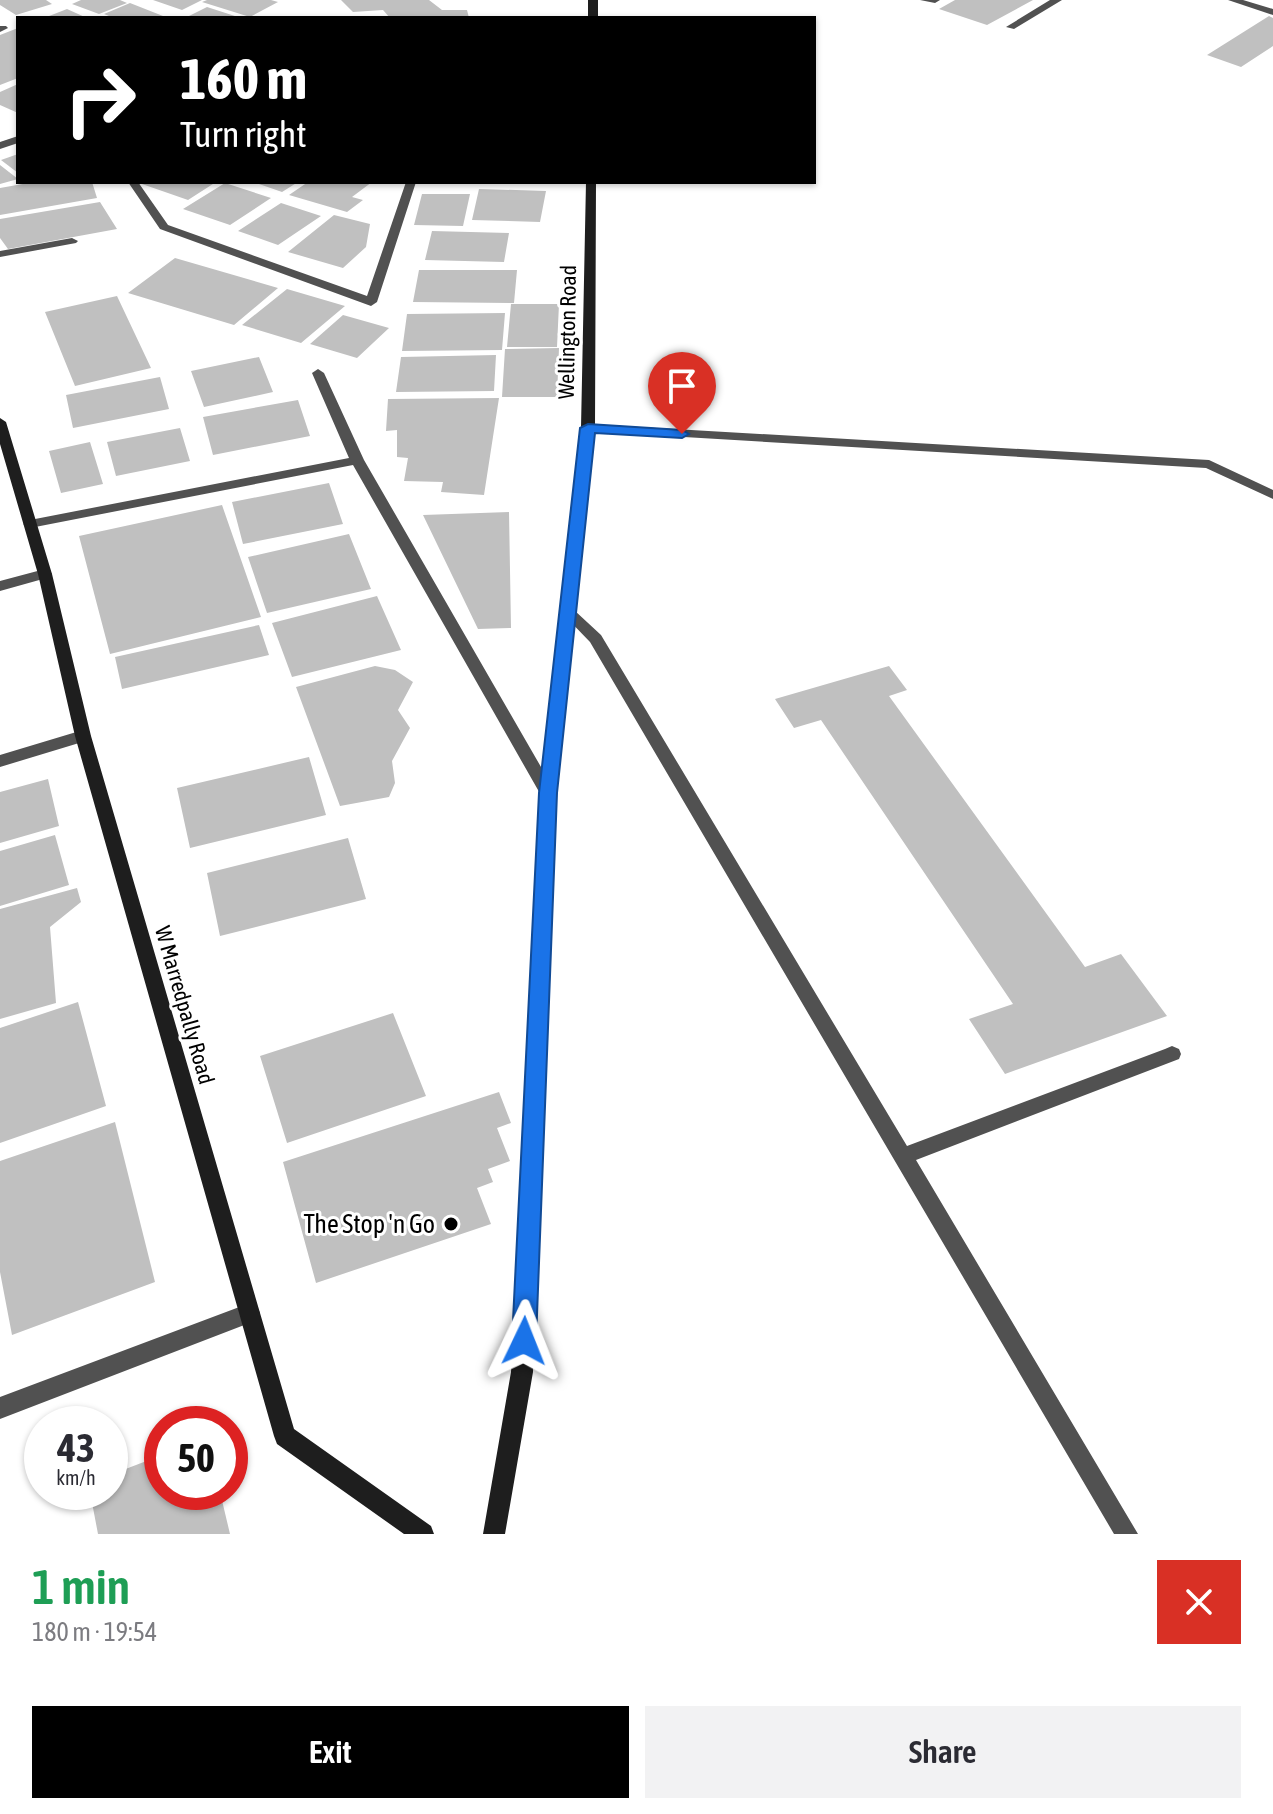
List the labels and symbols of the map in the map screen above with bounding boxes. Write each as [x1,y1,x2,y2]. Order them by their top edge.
street label: Wellington Road [553,265,581,399]
pin [648,352,716,434]
street label: W Marredpally Road [150,923,220,1087]
place label: The Stop 'n Go [303,1209,435,1239]
marker: The Stop 'n Go [442,1215,460,1233]
position arrow [482,1299,566,1383]
speed limit sign: 50 [144,1406,248,1510]

